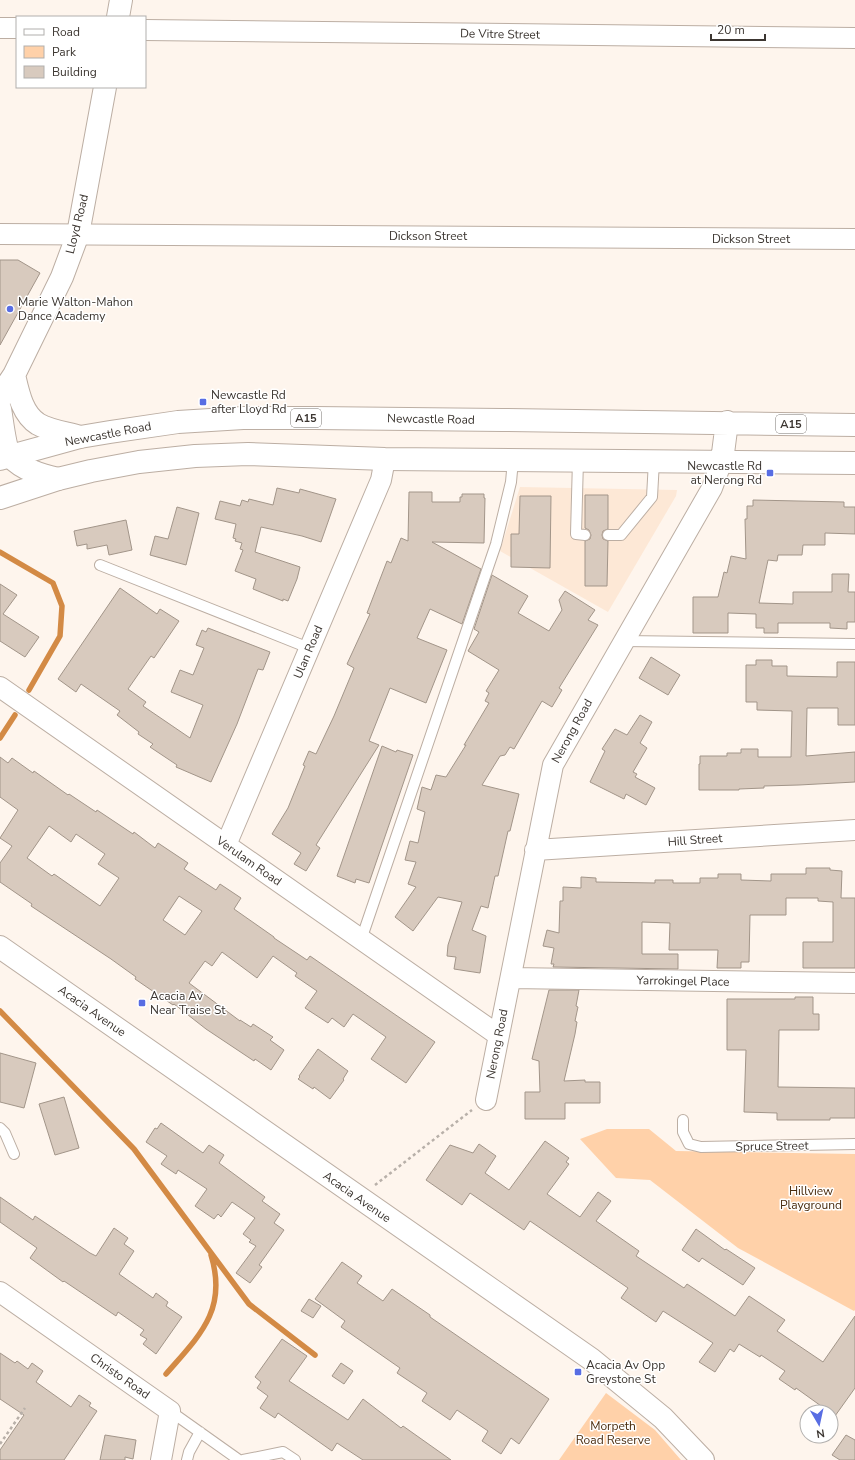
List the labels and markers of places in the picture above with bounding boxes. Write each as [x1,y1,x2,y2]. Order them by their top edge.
place label: Marie Walton-Mahon Dance Academy [18,294,133,324]
marker: Marie Walton-Mahon Dance Academy [5,304,15,314]
place label: Newcastle Rd after Lloyd Rd [211,387,287,417]
marker: Newcastle Rd after Lloyd Rd [198,397,208,407]
place label: Newcastle Rd at Nerong Rd [687,458,762,488]
marker: Newcastle Rd at Nerong Rd [765,468,775,478]
place label: Acacia Av Near Traise St [150,988,226,1018]
marker: Acacia Av Near Traise St [137,998,147,1008]
place label: Acacia Av Opp Greystone St [586,1357,665,1387]
marker: Acacia Av Opp Greystone St [573,1367,583,1377]

